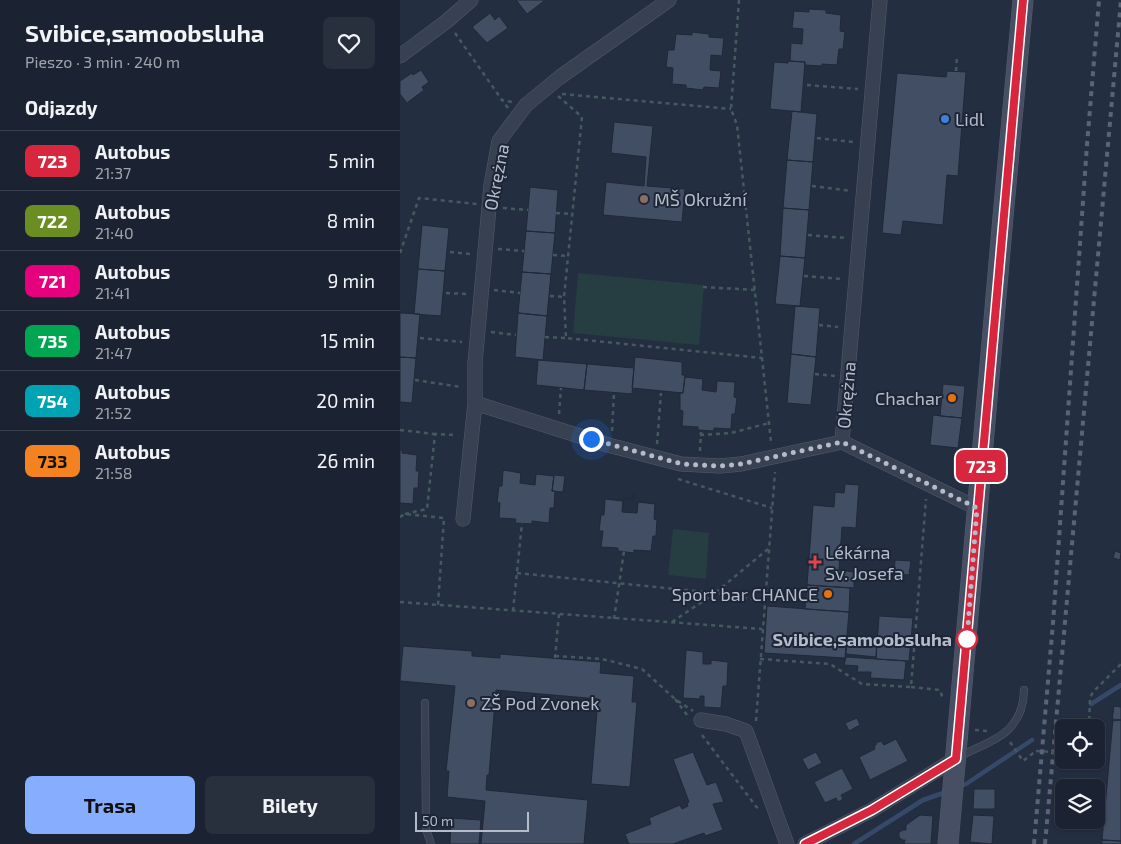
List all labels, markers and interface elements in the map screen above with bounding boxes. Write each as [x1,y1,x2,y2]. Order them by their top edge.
button: heart [323,17,375,69]
text: Svibice,samoobsluha [25,18,265,47]
text: Pieszo · 3 min · 240 m [25,52,180,71]
text: Odjazdy [25,96,98,119]
place label: Lidl [955,108,985,130]
marker: Lidl [939,113,951,125]
text: Autobus [95,140,170,163]
street label: Okrężna [479,142,513,212]
text: 5 min [328,149,375,172]
text: 723 [37,150,68,172]
text: 21:37 [95,163,131,182]
place label: MŠ Okružní [654,188,747,210]
marker: MŠ Okružní [638,193,650,205]
text: Autobus [95,200,170,223]
text: 8 min [327,209,375,232]
text: 722 [37,210,68,232]
text: 21:40 [95,223,134,242]
text: Autobus [95,260,170,283]
text: 9 min [327,269,375,292]
text: 721 [39,270,66,292]
text: 21:41 [95,283,130,302]
text: Autobus [95,320,170,343]
text: 15 min [321,329,375,352]
text: 735 [38,330,67,352]
text: 21:47 [95,343,132,362]
street label: Okrężna [832,360,860,430]
text: Autobus [95,380,170,403]
place label: Chachar [875,387,942,409]
text: 20 min [316,389,375,412]
text: 754 [37,390,68,412]
marker: Chachar [946,392,958,404]
text: 21:52 [95,403,132,422]
your location [579,427,604,452]
text: Autobus [95,440,170,463]
text: 26 min [317,449,375,472]
text: 733 [38,450,67,472]
line badge: 723 [952,450,1010,482]
text: 723 [966,455,996,477]
text: 21:58 [95,463,132,482]
place label: Lékárna Sv. Josefa [825,541,904,584]
marker: Lékárna Sv. Josefa [809,556,821,568]
place label: Sport bar CHANCE [672,583,818,605]
marker: Sport bar CHANCE [822,588,834,600]
place label: Svibice,samoobsluha [772,628,952,650]
marker: Svibice,samoobsluha [956,628,978,650]
place label: ZŠ Pod Zvonek [481,692,599,714]
marker: ZŠ Pod Zvonek [465,697,477,709]
map controls [1055,719,1105,829]
button: locate [1055,719,1105,769]
button: Trasa [25,776,195,834]
button: Bilety [205,776,375,834]
button: layers [1055,779,1105,829]
scale bar [415,809,529,832]
text: 50 m [422,812,453,829]

